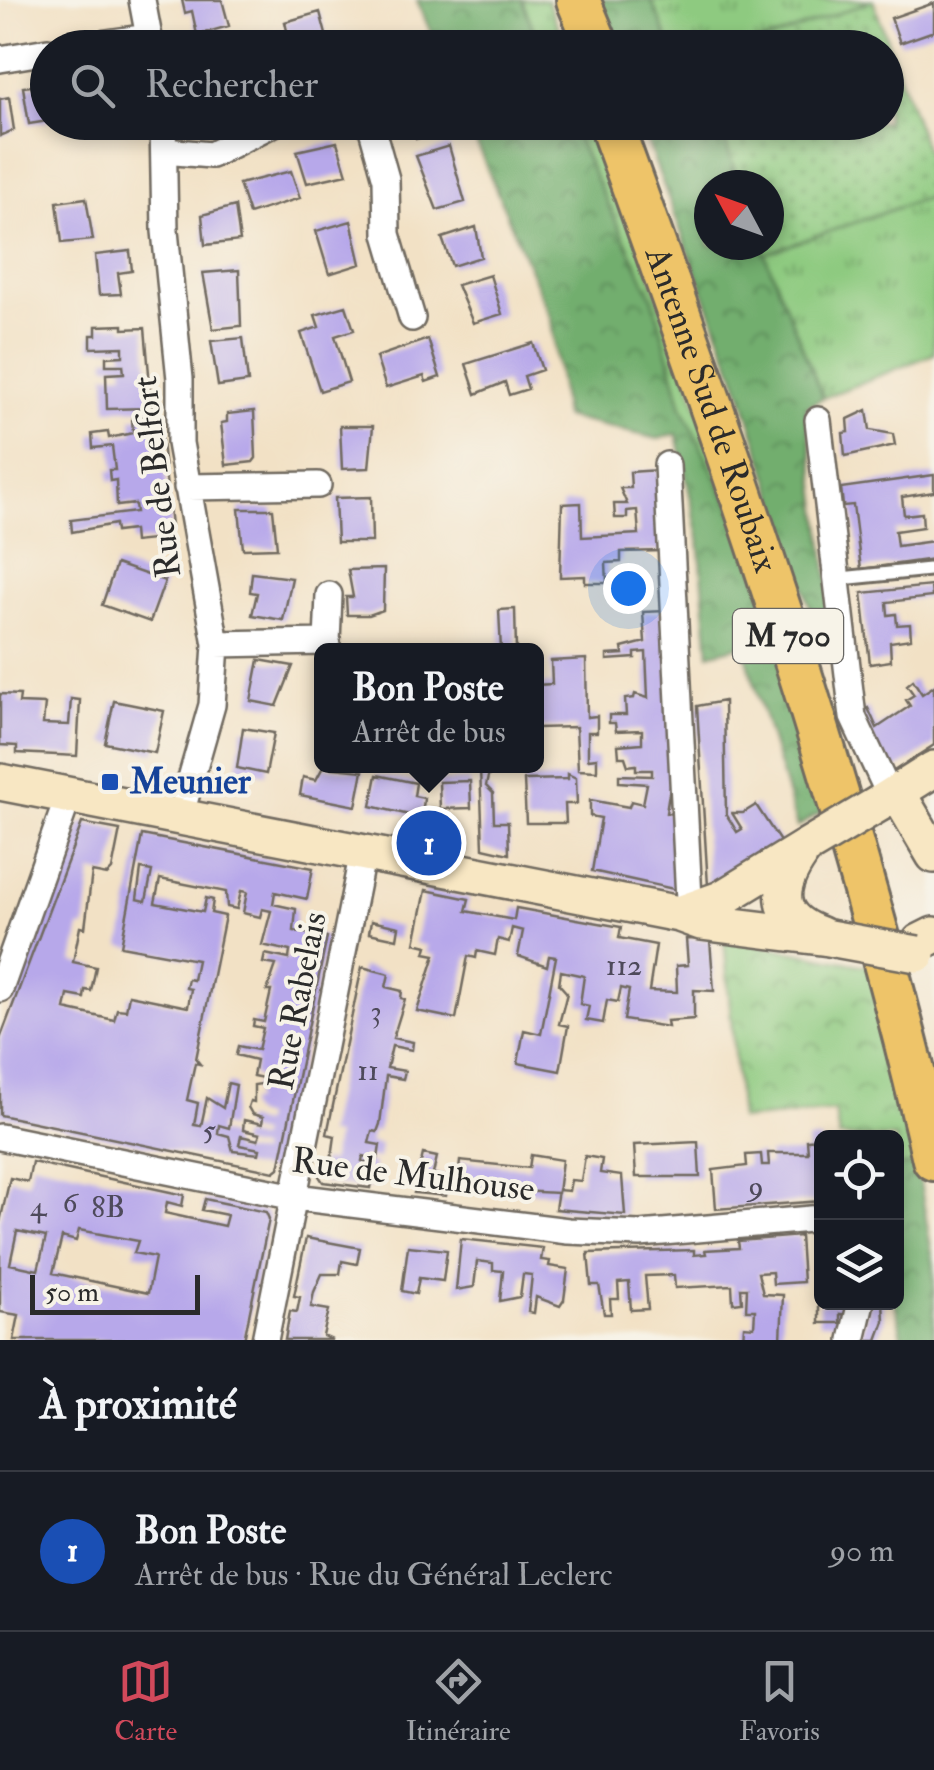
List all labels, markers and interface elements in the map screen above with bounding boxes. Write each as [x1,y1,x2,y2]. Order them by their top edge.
search box [30,30,904,140]
icon: search [65,58,120,113]
text: Rechercher [145,61,318,109]
north arrow [694,170,784,260]
street label: Antenne Sud de Roubaix [635,240,788,578]
street label: Rue de Belfort [123,374,191,580]
your location [603,563,654,614]
road number: M 700 [733,609,843,663]
popup [314,643,544,773]
text: Bon Poste [352,664,504,712]
text: Arrêt de bus [352,712,506,752]
place label: Meunier [129,760,252,804]
marker: Meunier [99,771,121,793]
pin: 1 [396,806,462,880]
street label: Rue Rabelais [259,908,337,1094]
house number: 112 [606,947,642,984]
house number: 3 [370,993,382,1030]
house number: 11 [357,1052,379,1089]
house number: 5 [202,1112,216,1149]
map controls [814,1130,904,1310]
button: locate [814,1130,904,1220]
street label: Rue de Mulhouse [289,1138,537,1212]
house number: 9 [746,1168,764,1205]
house number: 6 [62,1184,79,1221]
house number: 4 [30,1188,48,1225]
house number: 8B [91,1189,125,1226]
button: layers [814,1220,904,1310]
scale bar [30,1270,200,1314]
text: 50 m [45,1275,99,1310]
text: À proximité [40,1379,236,1431]
text: Bon Poste [135,1507,286,1555]
text: 1 [67,1531,78,1571]
text: 90 m [830,1531,894,1571]
text: Arrêt de bus · Rue du Général Leclerc [135,1555,612,1595]
tab: Carte [114,1654,177,1749]
tab: Itinéraire [406,1654,511,1749]
tab: Favoris [739,1654,820,1749]

